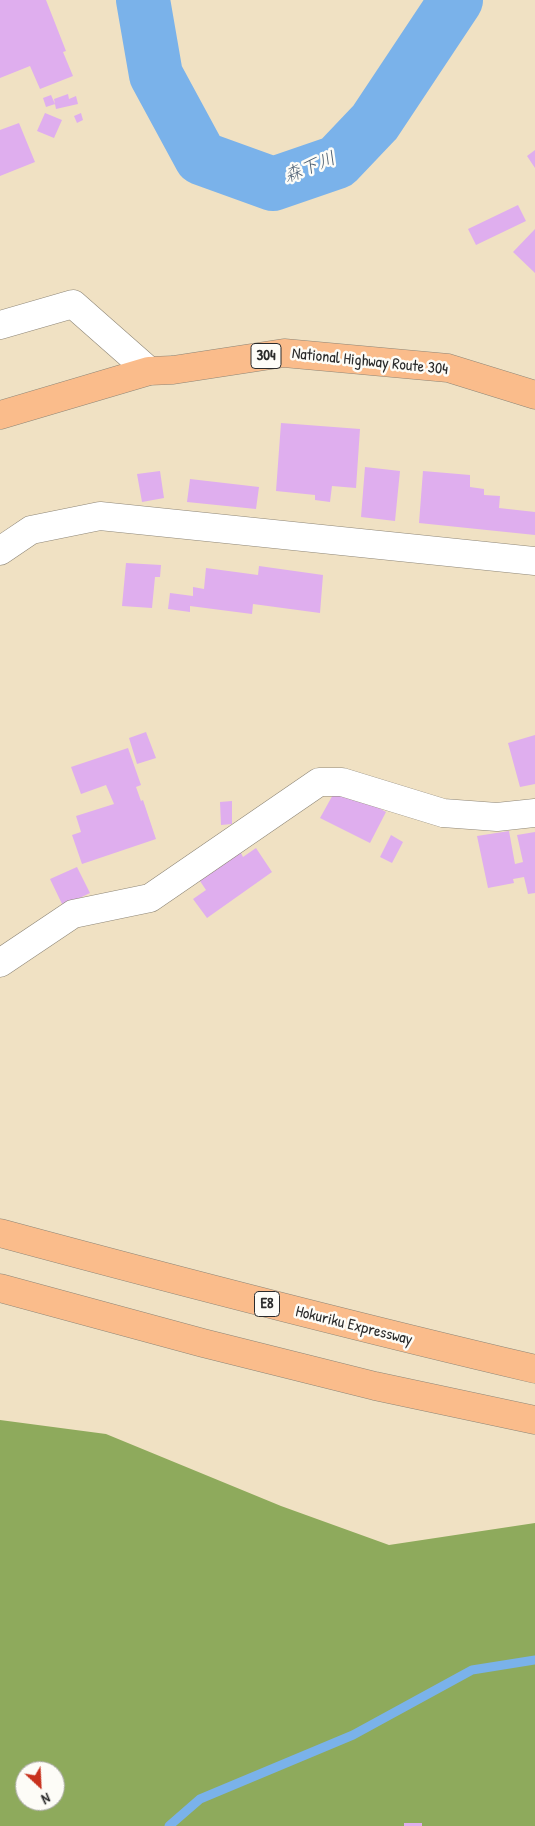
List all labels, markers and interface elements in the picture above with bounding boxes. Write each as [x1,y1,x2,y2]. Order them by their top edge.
water label: 森下川 [281,148,339,188]
road number: 304 [251,344,281,368]
street label: National Highway Route 304 [291,344,449,380]
road number: E8 [254,1292,280,1316]
street label: Hokuriku Expressway [294,1302,414,1350]
north arrow [15,1761,65,1811]
text: N [39,1789,54,1809]

